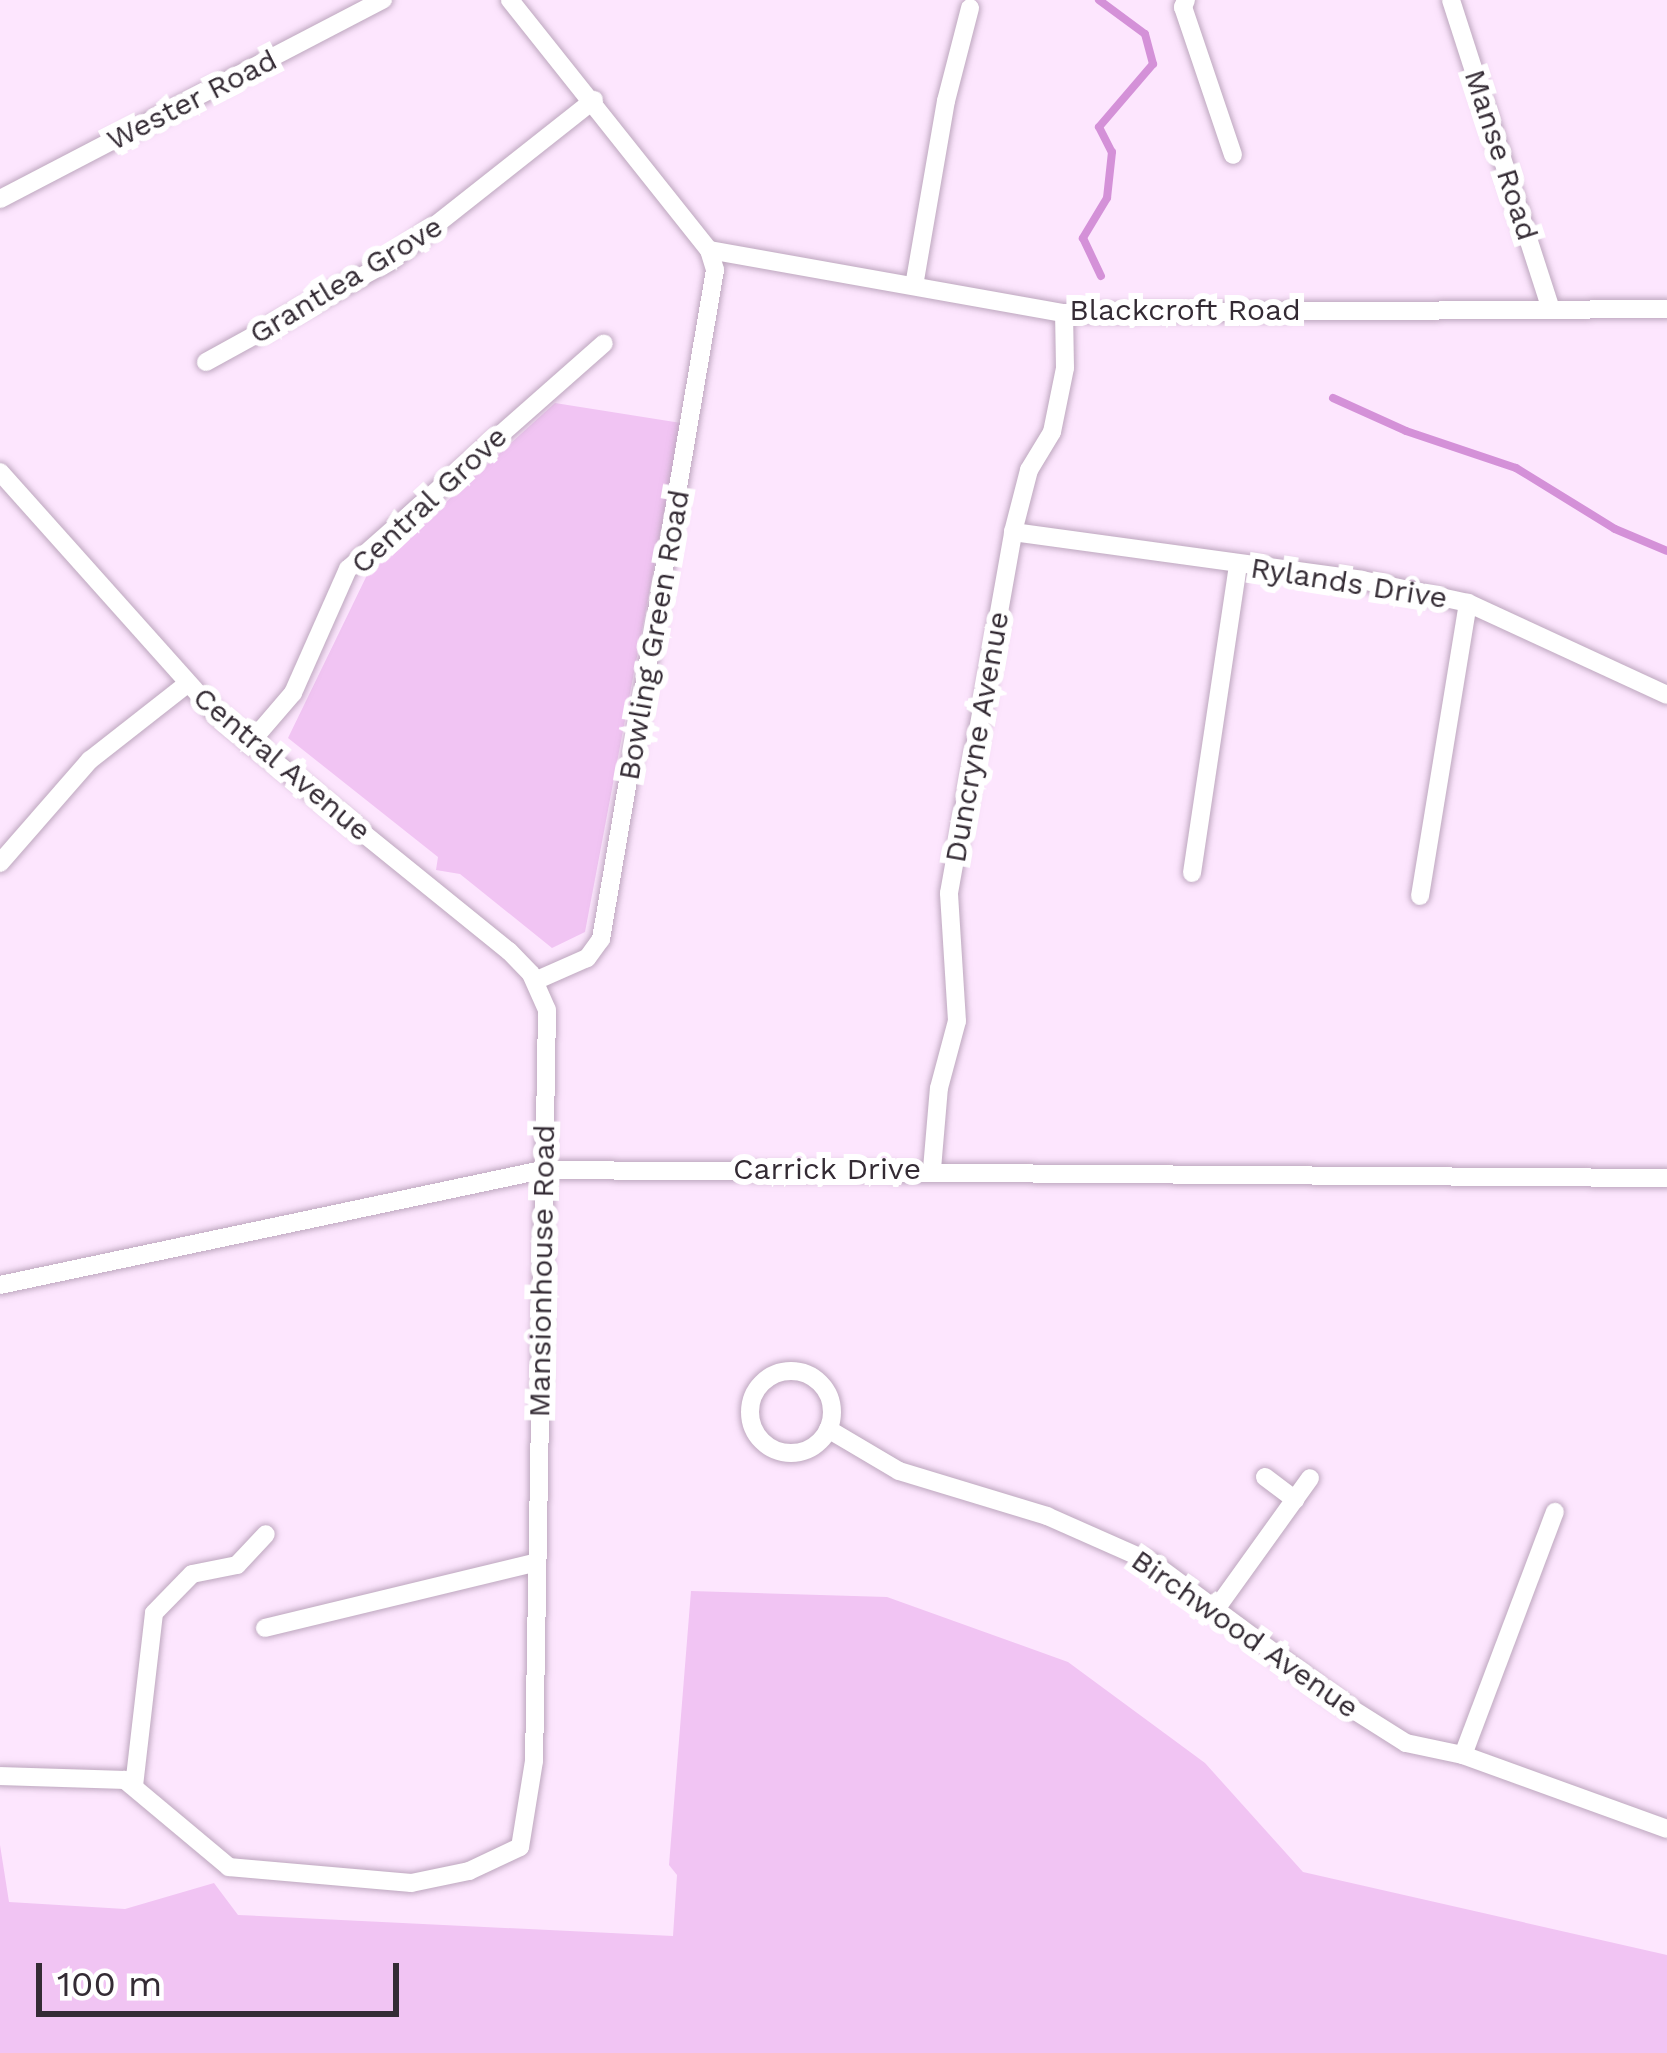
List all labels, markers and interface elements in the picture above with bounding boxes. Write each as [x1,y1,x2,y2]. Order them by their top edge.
street label: Wester Road [101,42,283,158]
street label: Manse Road [1456,65,1546,245]
street label: Grantlea Grove [243,208,449,352]
street label: Blackcroft Road [1069,292,1301,328]
street label: Central Grove [343,418,515,582]
street label: Bowling Green Road [611,487,697,783]
street label: Rylands Drive [1248,550,1450,616]
street label: Duncryne Avenue [937,608,1017,866]
street label: Central Avenue [185,678,379,850]
street label: Mansionhouse Road [521,1124,563,1418]
street label: Carrick Drive [733,1151,921,1187]
street label: Birchwood Avenue [1124,1542,1366,1726]
scale bar [42,1939,405,2013]
text: 100 m [57,1963,162,2005]

